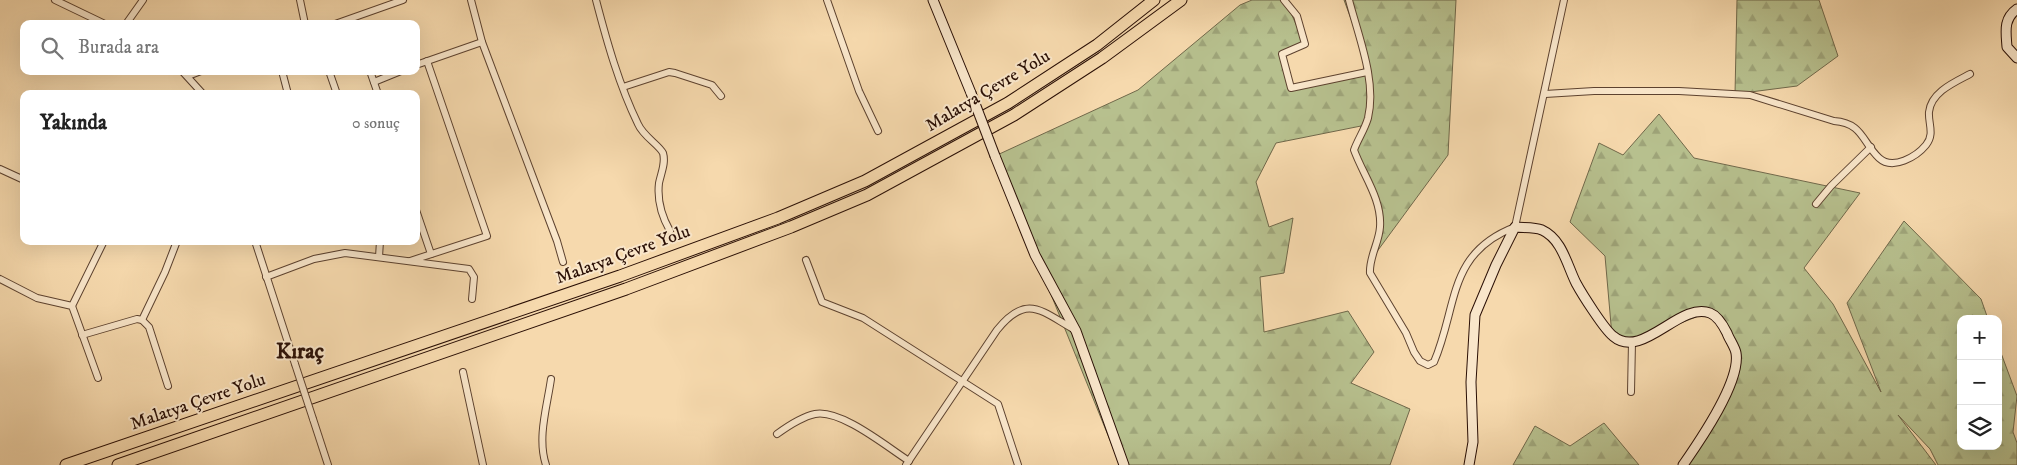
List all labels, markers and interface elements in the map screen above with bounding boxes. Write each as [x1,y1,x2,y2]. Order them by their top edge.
search box [20,20,420,75]
icon: search [38,34,66,62]
text: Burada ara [78,36,159,59]
street label: Malatya Çevre Yolu [922,45,1054,137]
text: Yakında [40,110,107,136]
text: 0 sonuç [352,113,400,133]
street label: Malatya Çevre Yolu [553,220,693,289]
map controls [1957,315,2002,450]
button: + [1957,315,2002,360]
district label: Kıraç [276,338,325,365]
button: − [1957,360,2002,405]
street label: Malatya Çevre Yolu [128,369,269,435]
button: layers [1957,405,2002,450]

